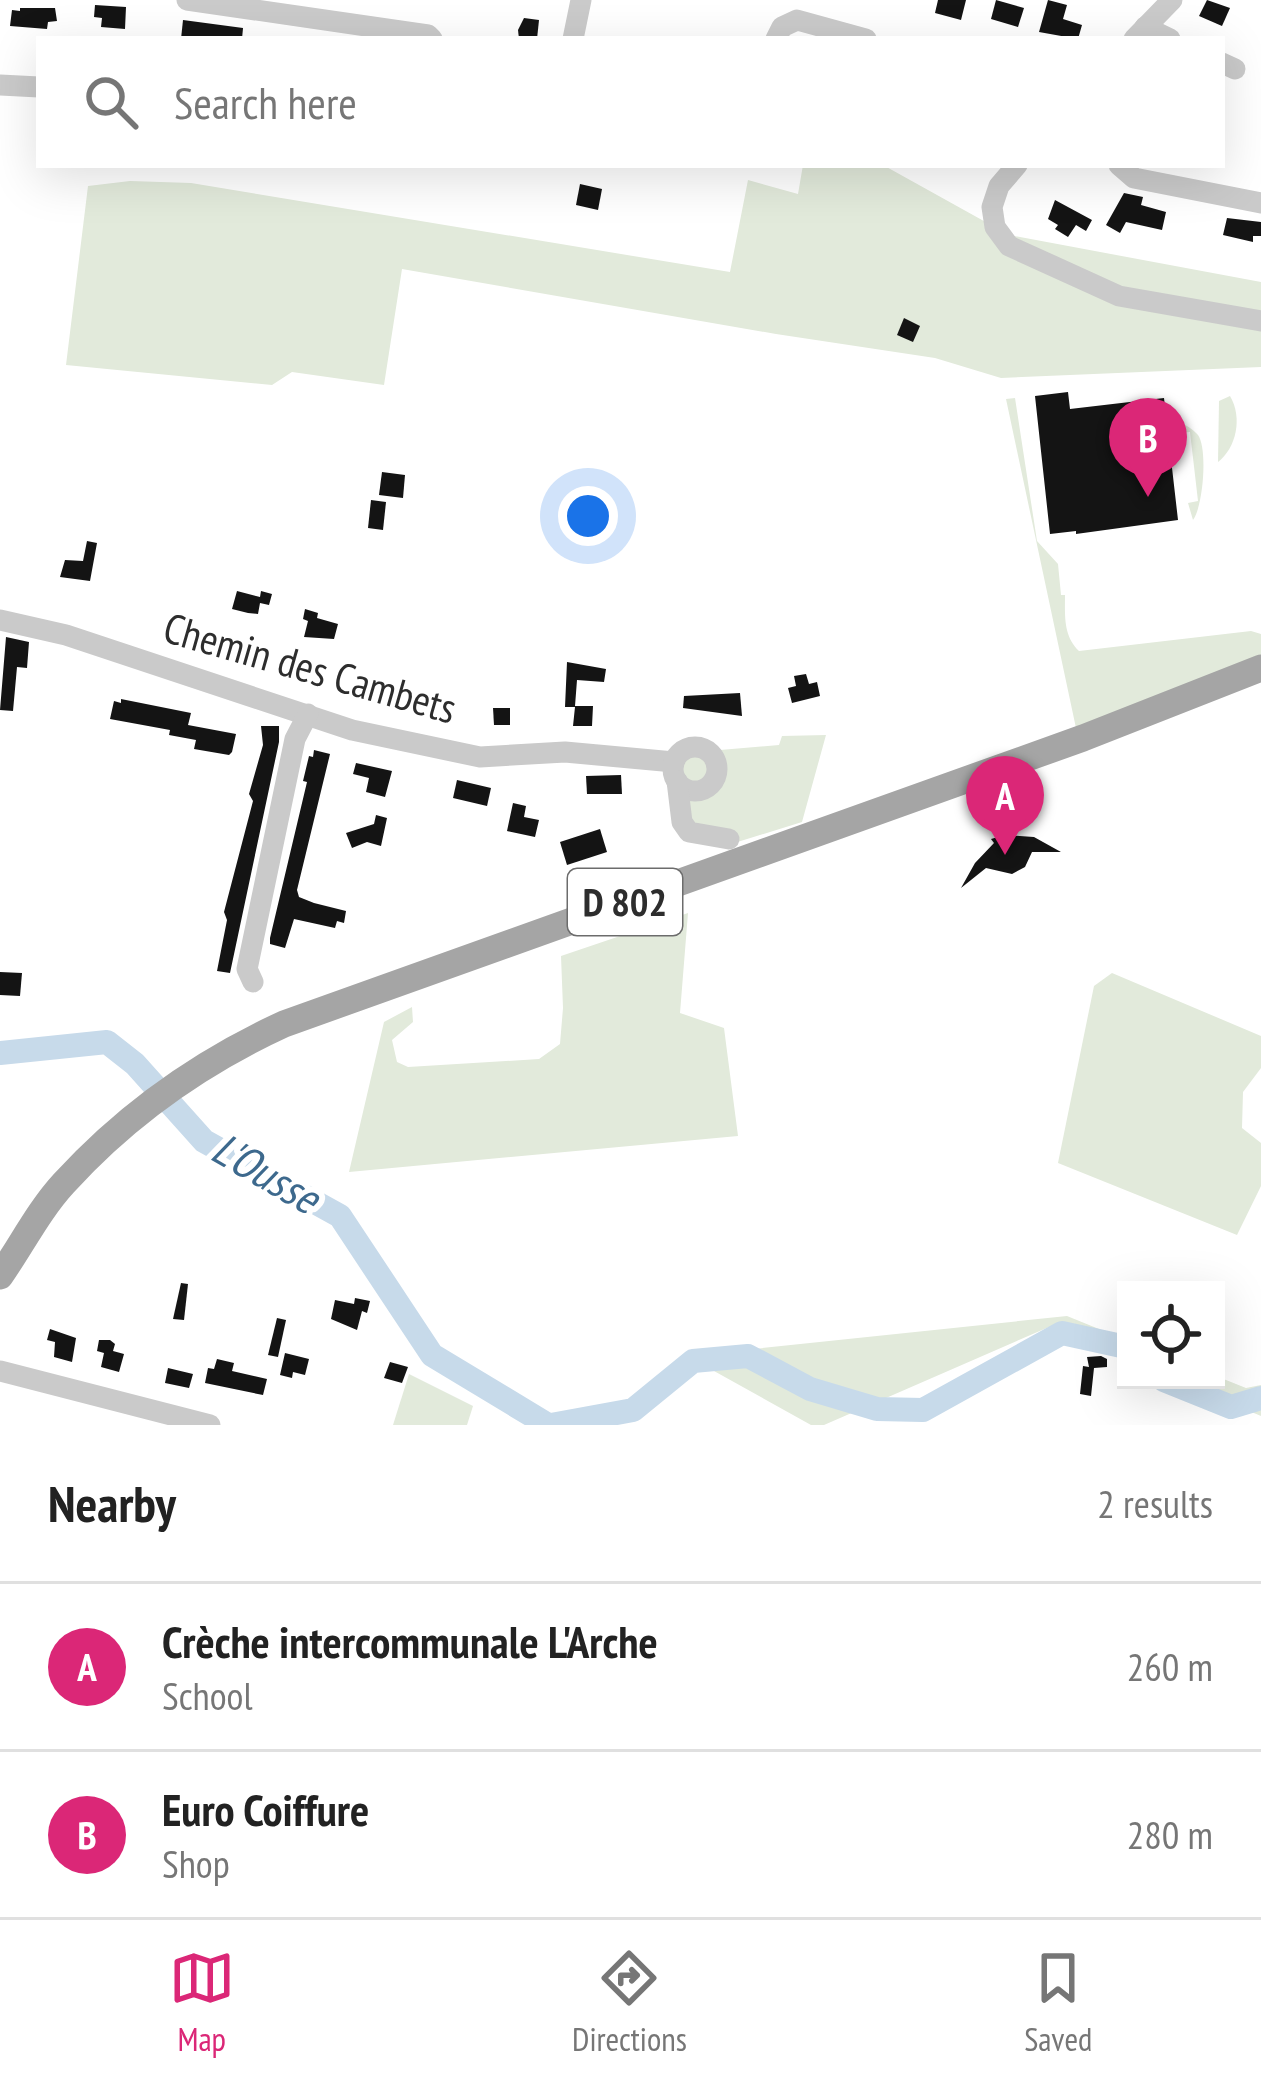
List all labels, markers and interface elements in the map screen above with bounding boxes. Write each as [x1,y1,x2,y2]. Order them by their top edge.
search box [36,36,1225,168]
icon: search [78,69,144,135]
text: Search here [174,73,357,131]
pin: B [1109,398,1187,497]
your location [558,486,618,546]
street label: Chemin des Cambets [158,600,463,736]
pin: A [966,756,1044,855]
road number: D 802 [568,869,682,935]
water label: L'Ousse [203,1119,332,1227]
map controls [1117,1281,1225,1389]
button: locate [1117,1281,1225,1389]
text: Nearby [48,1470,176,1536]
text: 2 results [1097,1478,1213,1529]
text: Crèche intercommunale L'Arche [162,1612,658,1670]
text: A [77,1641,97,1692]
text: 260 m [1127,1641,1213,1692]
text: School [162,1670,253,1721]
text: Euro Coiffure [162,1780,369,1838]
text: B [77,1809,97,1860]
text: 280 m [1127,1809,1213,1860]
text: Shop [162,1838,230,1889]
tab: Map [169,1945,235,2060]
tab: Directions [572,1945,687,2060]
tab: Saved [1024,1945,1092,2060]

